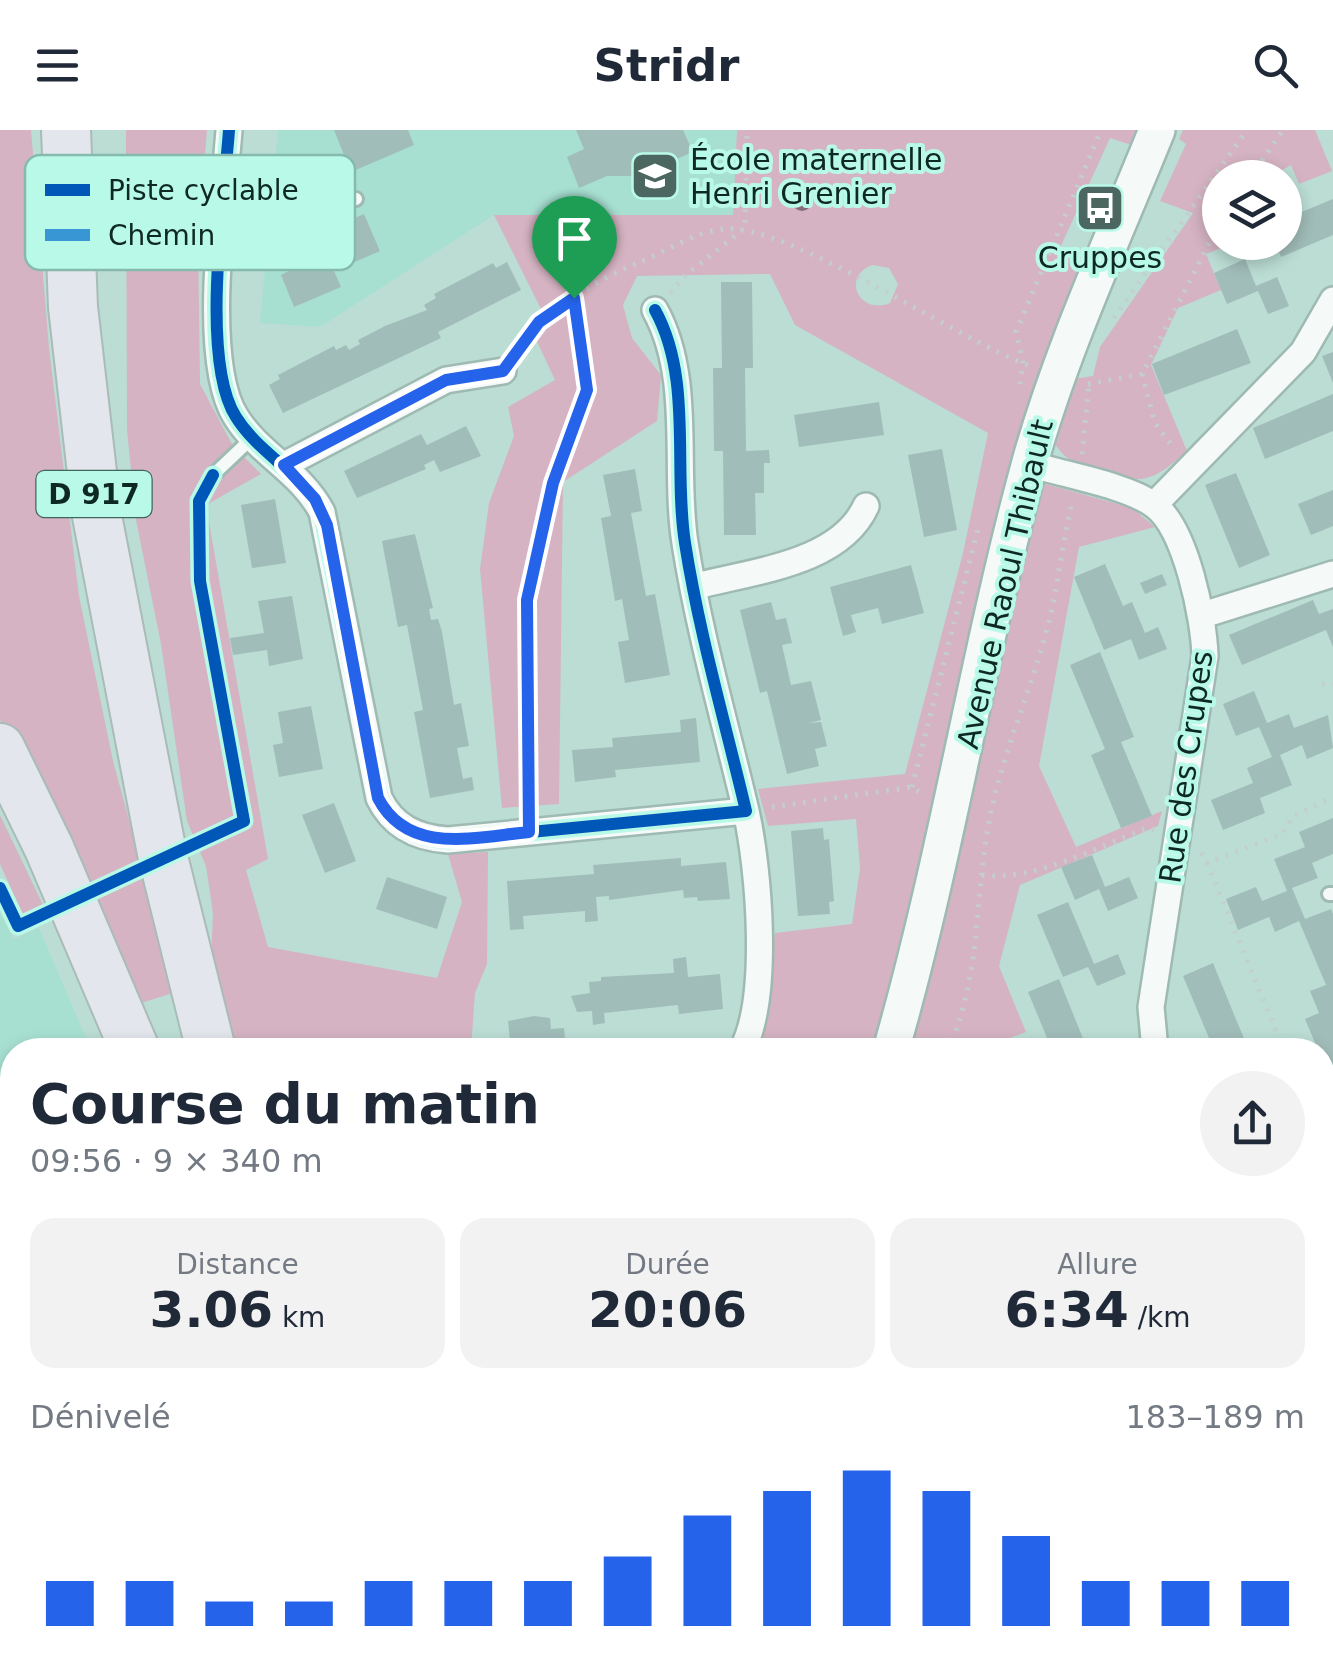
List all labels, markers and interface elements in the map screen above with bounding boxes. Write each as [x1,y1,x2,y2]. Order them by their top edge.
icon: menu [30,38,85,93]
icon: search [1248,38,1303,93]
text: Stridr [594,39,739,92]
place label: École maternelle Henri Grenier [690,142,942,211]
school or university icon: École maternelle Henri Grenier [629,150,681,202]
legend [25,155,355,270]
map controls [1202,160,1302,260]
button: layers [1202,160,1302,260]
text: Piste cyclable [108,174,299,207]
bus stop icon: Cruppes [1074,182,1126,234]
pin [532,196,617,299]
icon: arrive [547,211,602,266]
text: Chemin [108,219,215,252]
place label: Cruppes [1038,240,1162,275]
street label: Avenue Raoul Thibault [950,416,1060,752]
road number: D 917 [36,471,152,517]
street label: Rue des Crupes [1152,648,1220,886]
button: share [1200,1071,1305,1176]
text: Course du matin [30,1072,540,1136]
text: 09:56 · 9 × 340 m [30,1142,323,1180]
text: Distance [176,1248,299,1281]
text: Durée [625,1248,710,1281]
text: Allure [1057,1248,1138,1281]
text: 3.06 [150,1281,273,1339]
text: 20:06 [588,1281,747,1339]
text: 6:34 [1004,1281,1129,1339]
text: km [273,1301,325,1334]
text: /km [1129,1301,1191,1334]
text: Dénivelé [30,1398,171,1436]
text: 183–189 m [1126,1398,1305,1436]

